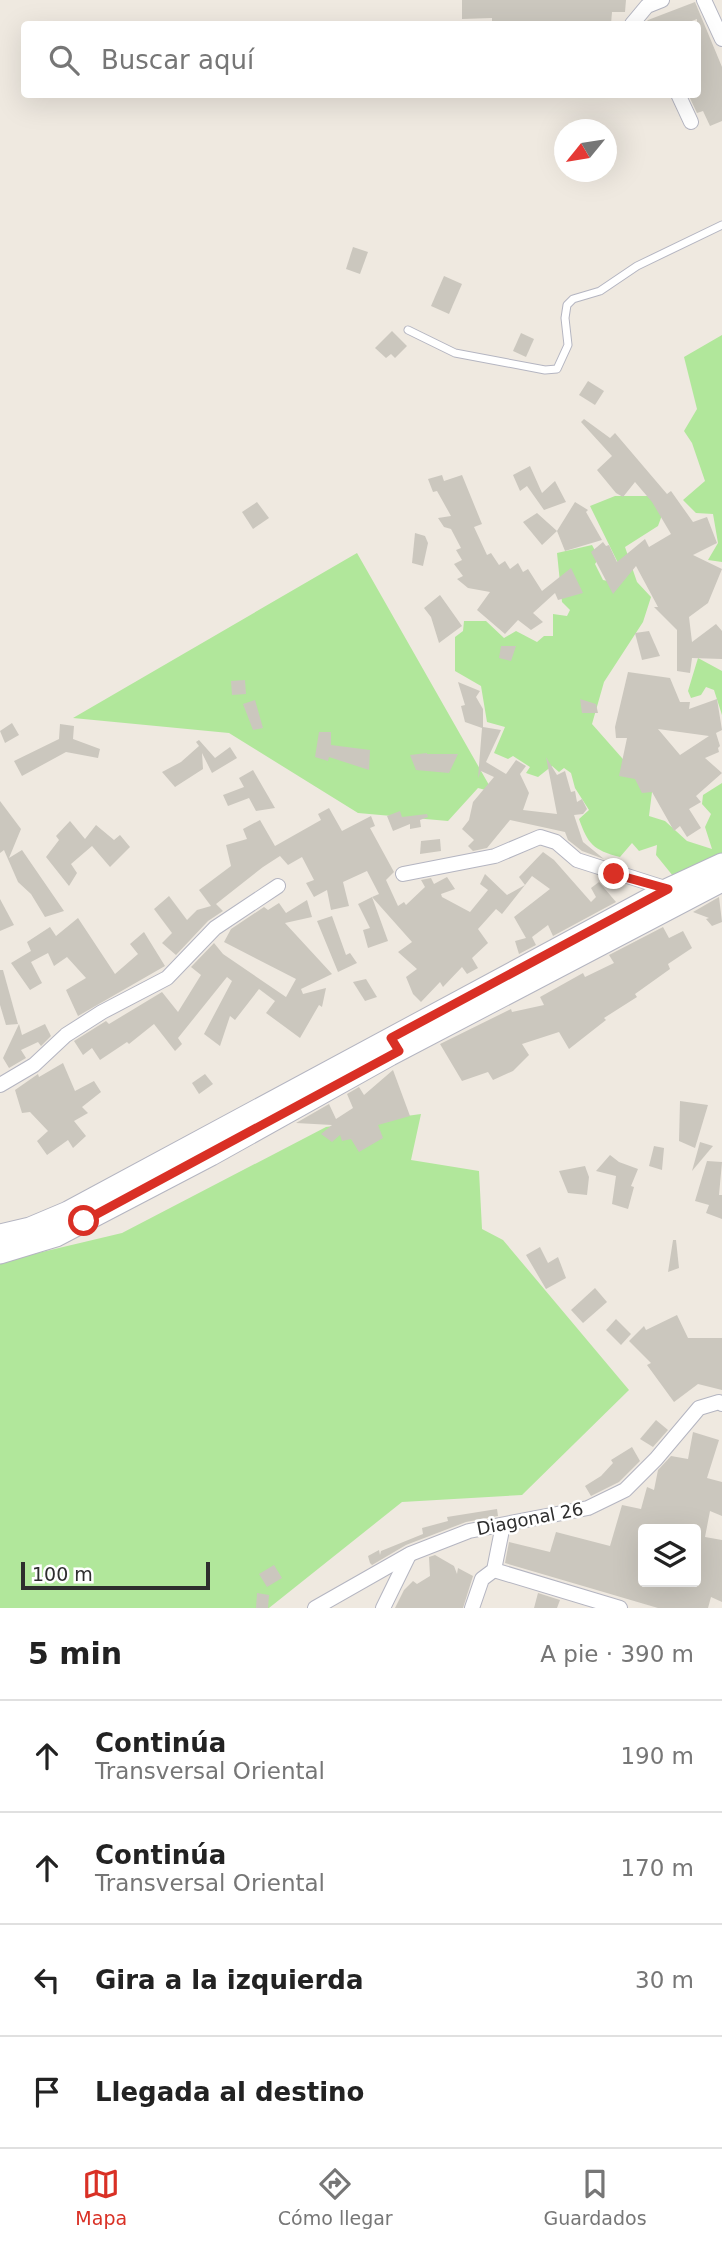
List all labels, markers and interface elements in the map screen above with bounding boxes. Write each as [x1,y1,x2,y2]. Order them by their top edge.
search box [21,21,701,98]
icon: search [45,41,83,79]
text: Buscar aquí [101,45,254,75]
north arrow [554,119,617,182]
route end [598,858,629,889]
route start [68,1205,99,1236]
street label: Diagonal 26 [475,1498,585,1539]
map controls [638,1524,701,1587]
button: layers [638,1524,701,1587]
scale bar [21,1559,210,1591]
text: 100 m [32,1563,93,1585]
text: 5 min [28,1636,122,1671]
text: A pie · 390 m [540,1641,694,1667]
text: Continúa [95,1728,226,1758]
icon: ahead [28,1737,66,1775]
text: 190 m [620,1743,694,1769]
text: Transversal Oriental [95,1758,325,1784]
text: Continúa [95,1840,226,1870]
icon: ahead [28,1849,66,1887]
text: 170 m [620,1855,694,1881]
text: Transversal Oriental [95,1870,325,1896]
icon: left [28,1961,66,1999]
text: Gira a la izquierda [95,1965,363,1995]
text: 30 m [635,1967,694,1993]
icon: arrive [28,2073,66,2111]
text: Llegada al destino [95,2077,364,2107]
tab: Mapa [75,2165,127,2229]
tab: Cómo llegar [278,2165,393,2229]
tab: Guardados [543,2165,647,2229]

